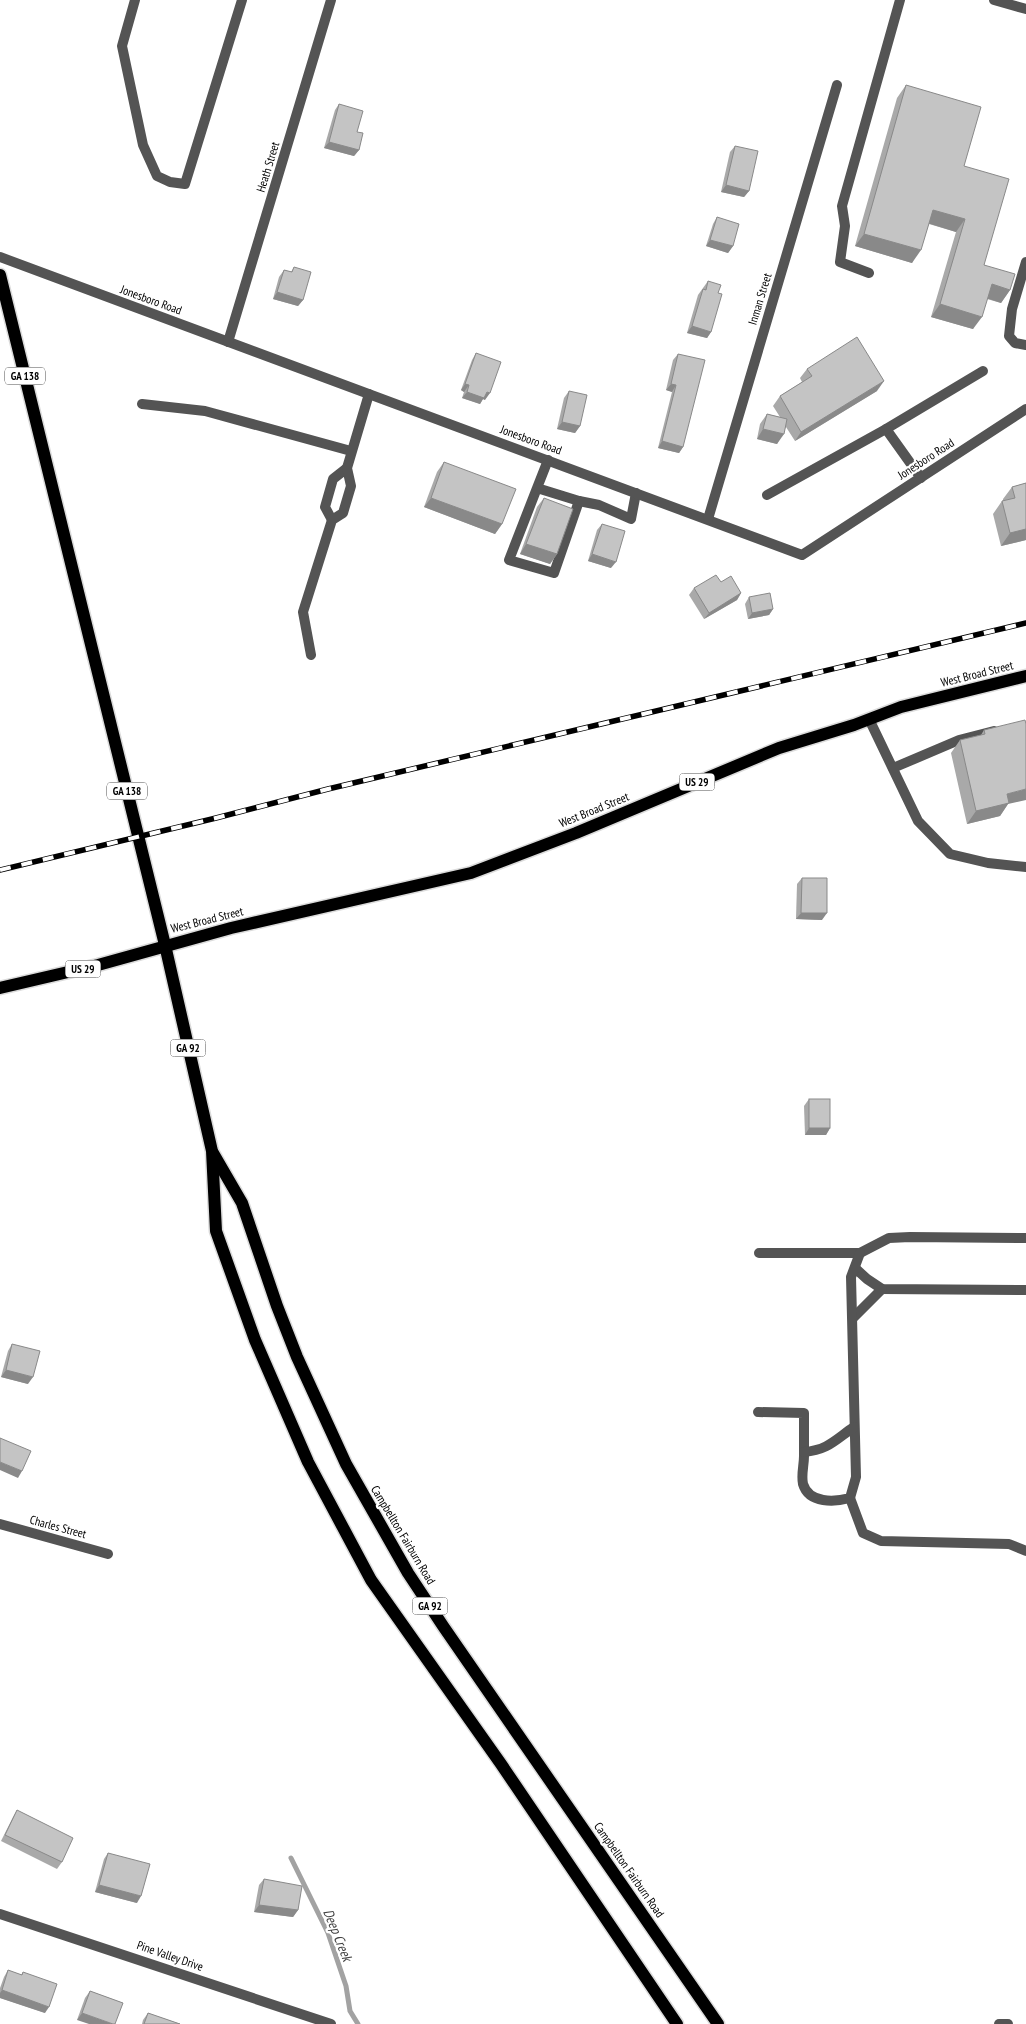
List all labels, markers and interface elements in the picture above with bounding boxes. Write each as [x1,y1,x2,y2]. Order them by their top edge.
street label: Heath Street [253,139,283,194]
street label: Inman Street [745,270,775,327]
street label: Jonesboro Road [117,281,184,318]
road number: GA 138 [5,368,45,384]
street label: Jonesboro Road [497,421,564,458]
street label: Jonesboro Road [894,435,957,483]
street label: West Broad Street [939,657,1015,690]
road number: US 29 [680,774,714,790]
road number: GA 138 [107,782,147,799]
street label: West Broad Street [557,788,632,830]
street label: West Broad Street [169,903,245,936]
road number: US 29 [66,961,100,978]
road number: GA 92 [170,1040,206,1056]
street label: Campbellton Fairburn Road [368,1483,439,1587]
street label: Charles Street [28,1512,89,1541]
road number: GA 92 [412,1598,448,1614]
street label: Campbellton Fairburn Road [591,1819,668,1920]
water label: Deep Creek [319,1906,357,1965]
street label: Pine Valley Drive [135,1937,205,1974]

